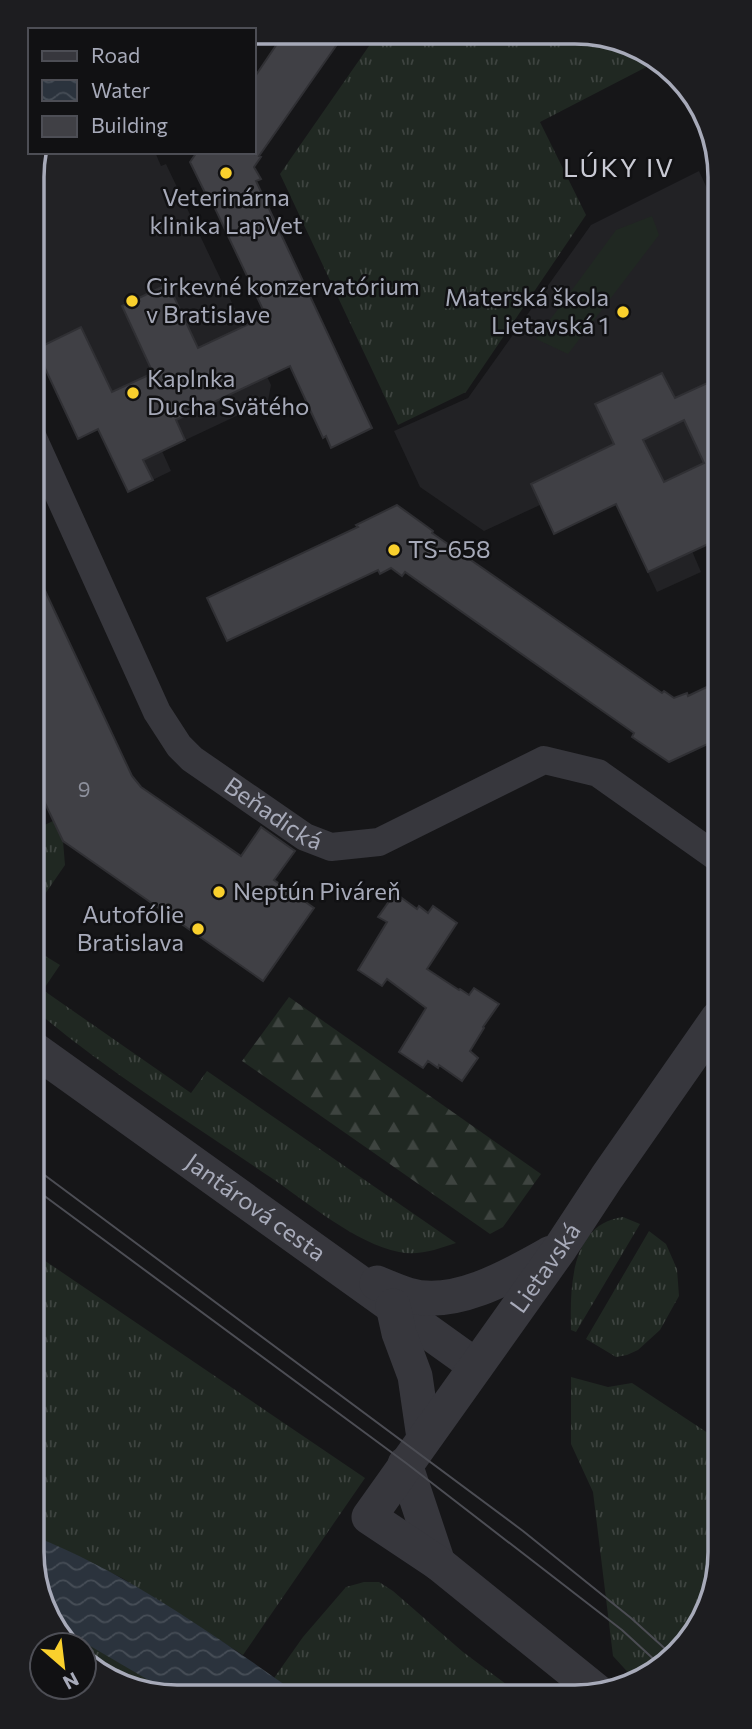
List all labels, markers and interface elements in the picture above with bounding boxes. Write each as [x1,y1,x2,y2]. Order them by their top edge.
legend [28,28,256,154]
text: Road [91,42,140,67]
text: Water [91,77,150,102]
text: Building [91,112,168,137]
district label: LÚKY IV [563,151,675,182]
marker: Veterinárna klinika LapVet [218,165,234,181]
place label: Veterinárna klinika LapVet [150,182,303,239]
place label: Cirkevné konzervatórium v Bratislave [146,271,420,328]
place label: Materská škola Lietavská 1 [445,282,609,339]
marker: Cirkevné konzervatórium v Bratislave [124,293,140,309]
marker: Materská škola Lietavská 1 [615,304,631,320]
place label: Kaplnka Ducha Svätého [147,363,309,420]
marker: Kaplnka Ducha Svätého [125,385,141,401]
place label: TS-658 [408,534,491,563]
marker: TS-658 [386,542,402,558]
street label: Beňadická [220,770,327,855]
house number: 9 [78,776,90,801]
place label: Neptún Piváreň [233,876,401,905]
marker: Neptún Piváreň [211,884,227,900]
place label: Autofólie Bratislava [77,899,184,956]
marker: Autofólie Bratislava [190,921,206,937]
street label: Jantárová cesta [180,1147,332,1267]
street label: Lietavská [503,1217,586,1318]
north arrow [28,1631,98,1701]
text: N [60,1668,83,1695]

